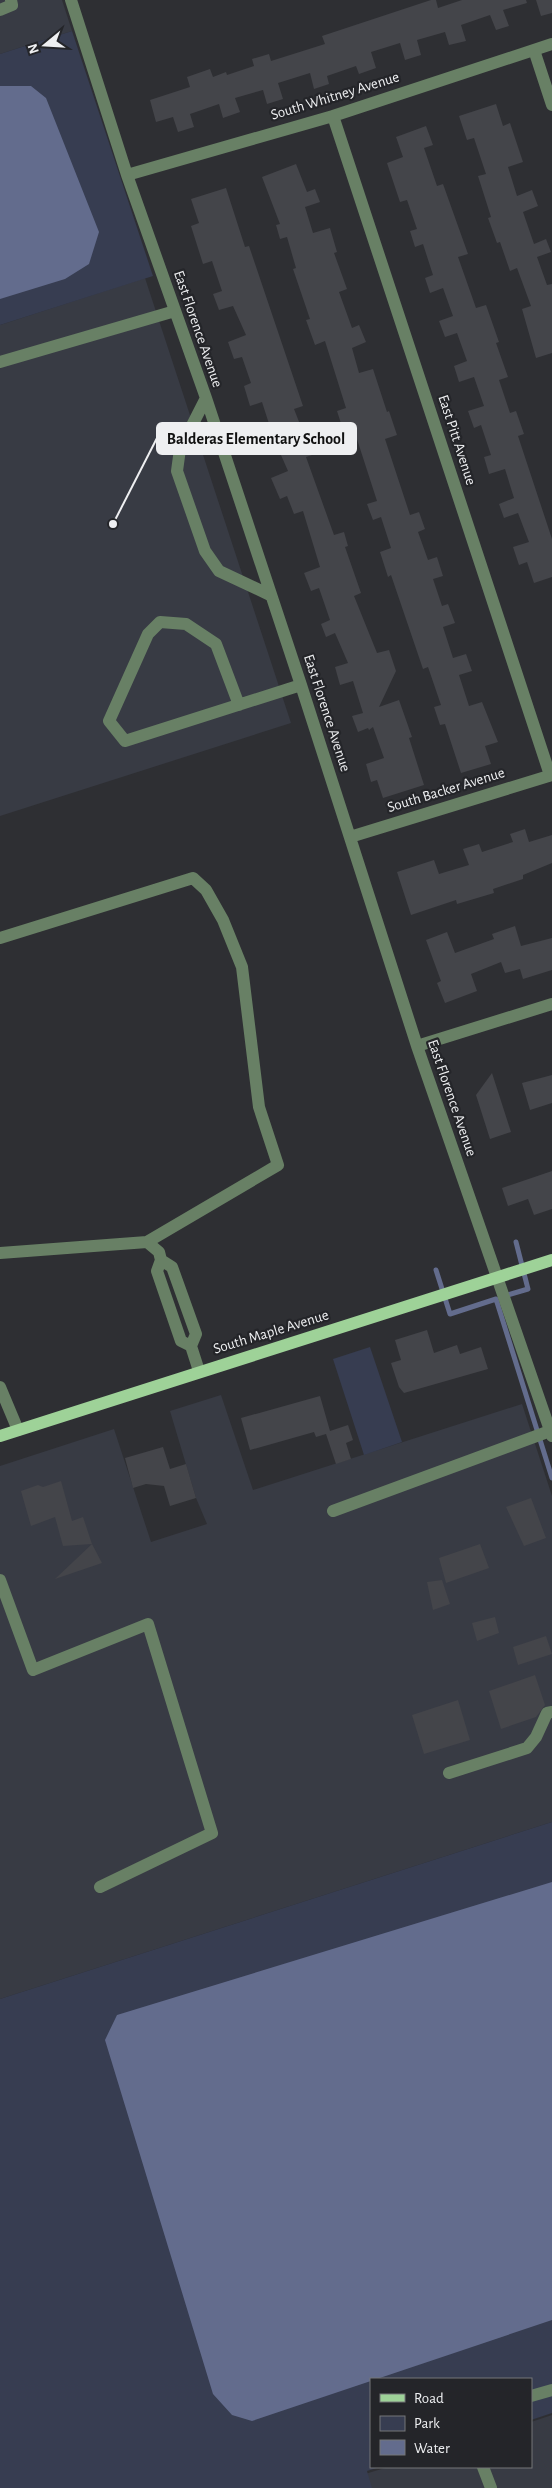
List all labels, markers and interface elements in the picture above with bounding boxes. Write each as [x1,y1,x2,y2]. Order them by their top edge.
north arrow [20,20,70,70]
text: N [25,42,42,56]
street label: South Whitney Avenue [269,69,401,123]
street label: East Florence Avenue [171,269,225,389]
street label: East Pitt Avenue [435,393,479,487]
callout: Balderas Elementary School [157,423,356,454]
text: Balderas Elementary School [167,431,345,448]
street label: East Florence Avenue [301,652,353,774]
street label: South Backer Avenue [385,765,507,815]
street label: East Florence Avenue [425,1038,479,1158]
street label: South Maple Avenue [211,1307,331,1357]
legend [370,2378,532,2468]
text: Road [414,2391,444,2406]
text: Park [414,2416,440,2431]
text: Water [414,2441,450,2456]

